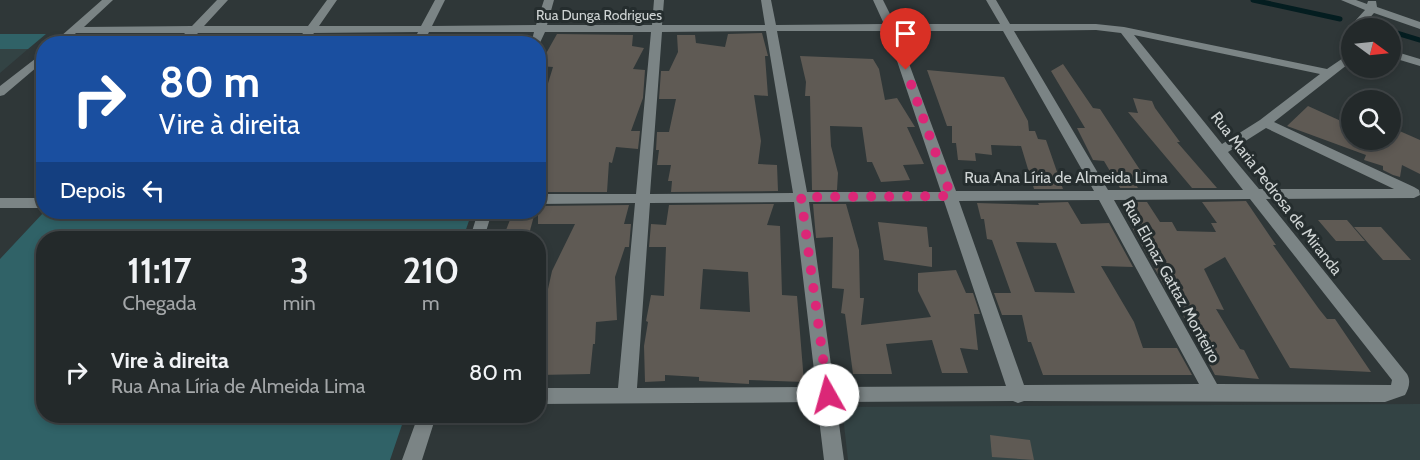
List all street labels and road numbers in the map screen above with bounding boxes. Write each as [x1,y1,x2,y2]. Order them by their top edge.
street label: Rua Dunga Rodrigues [536,6,662,24]
street label: Rua Maria Pedrosa de Miranda [1207,108,1346,279]
street label: Rua Ana Líria de Almeida Lima [964,168,1168,187]
street label: Rua Elmaz Gattaz Monteiro [1119,196,1224,366]

